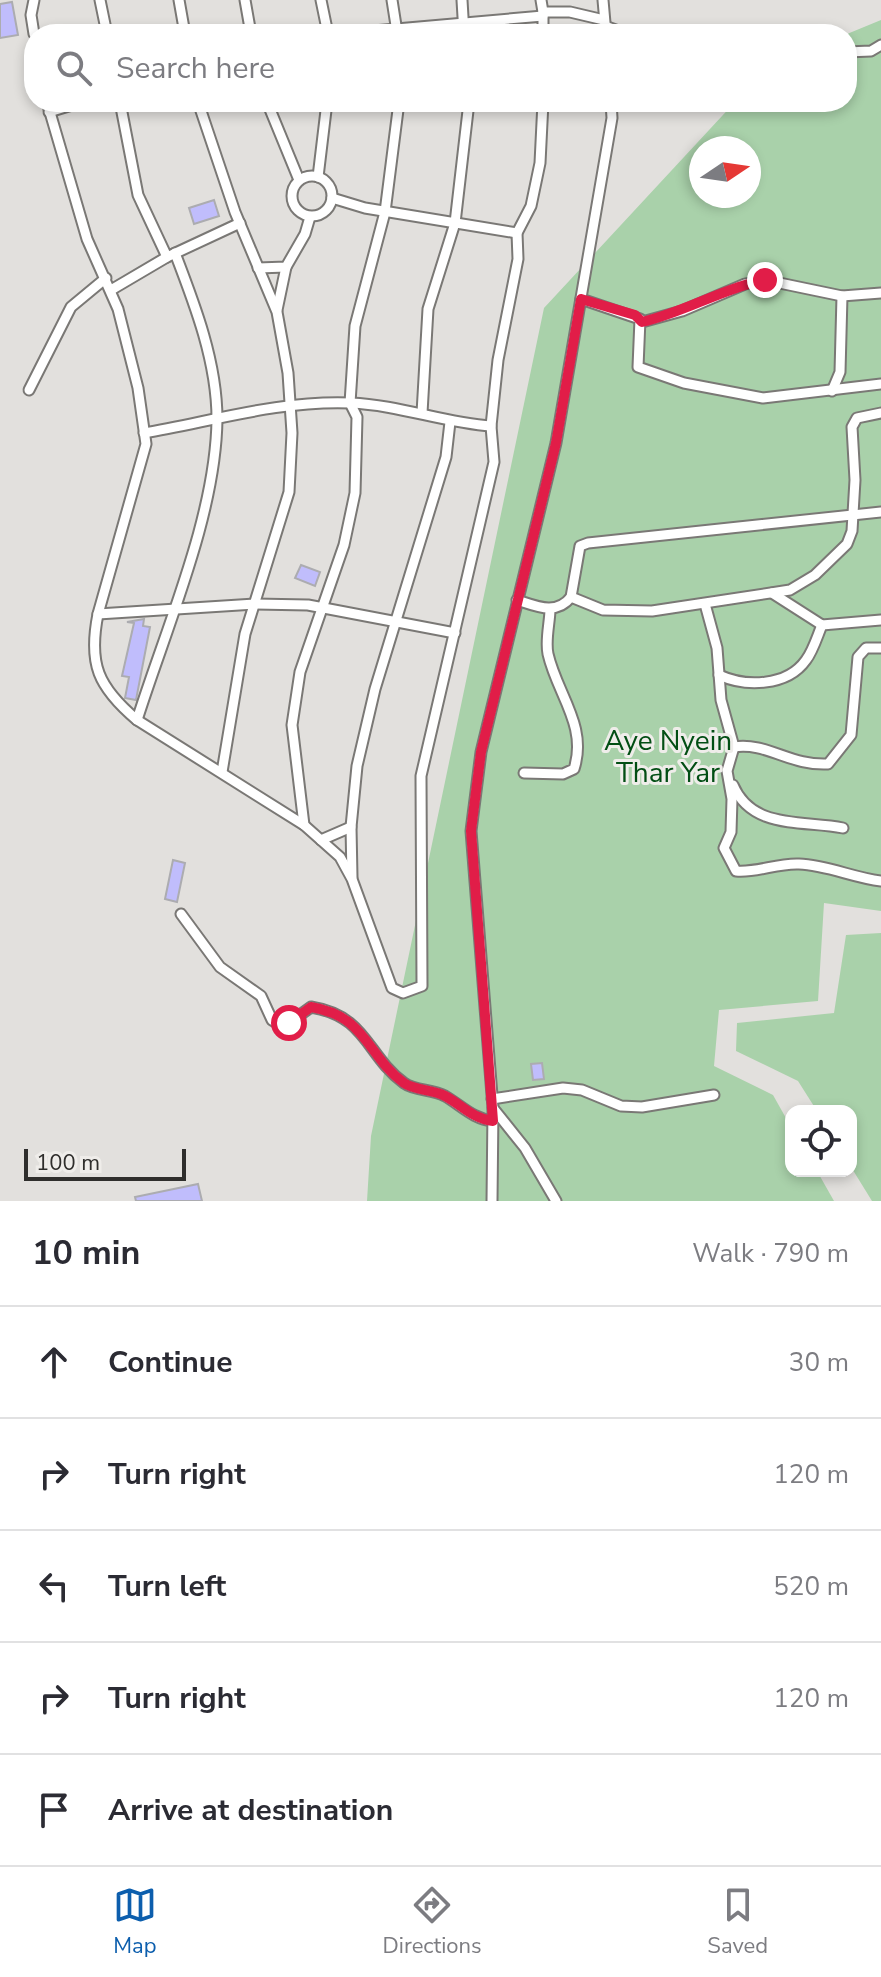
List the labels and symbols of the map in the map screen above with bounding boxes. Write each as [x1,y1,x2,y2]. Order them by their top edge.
north arrow [689,136,761,208]
route end [747,262,783,298]
park label: Aye Nyein Thar Yar [604,722,732,792]
route start [271,1005,307,1041]
scale bar [24,1145,186,1181]

